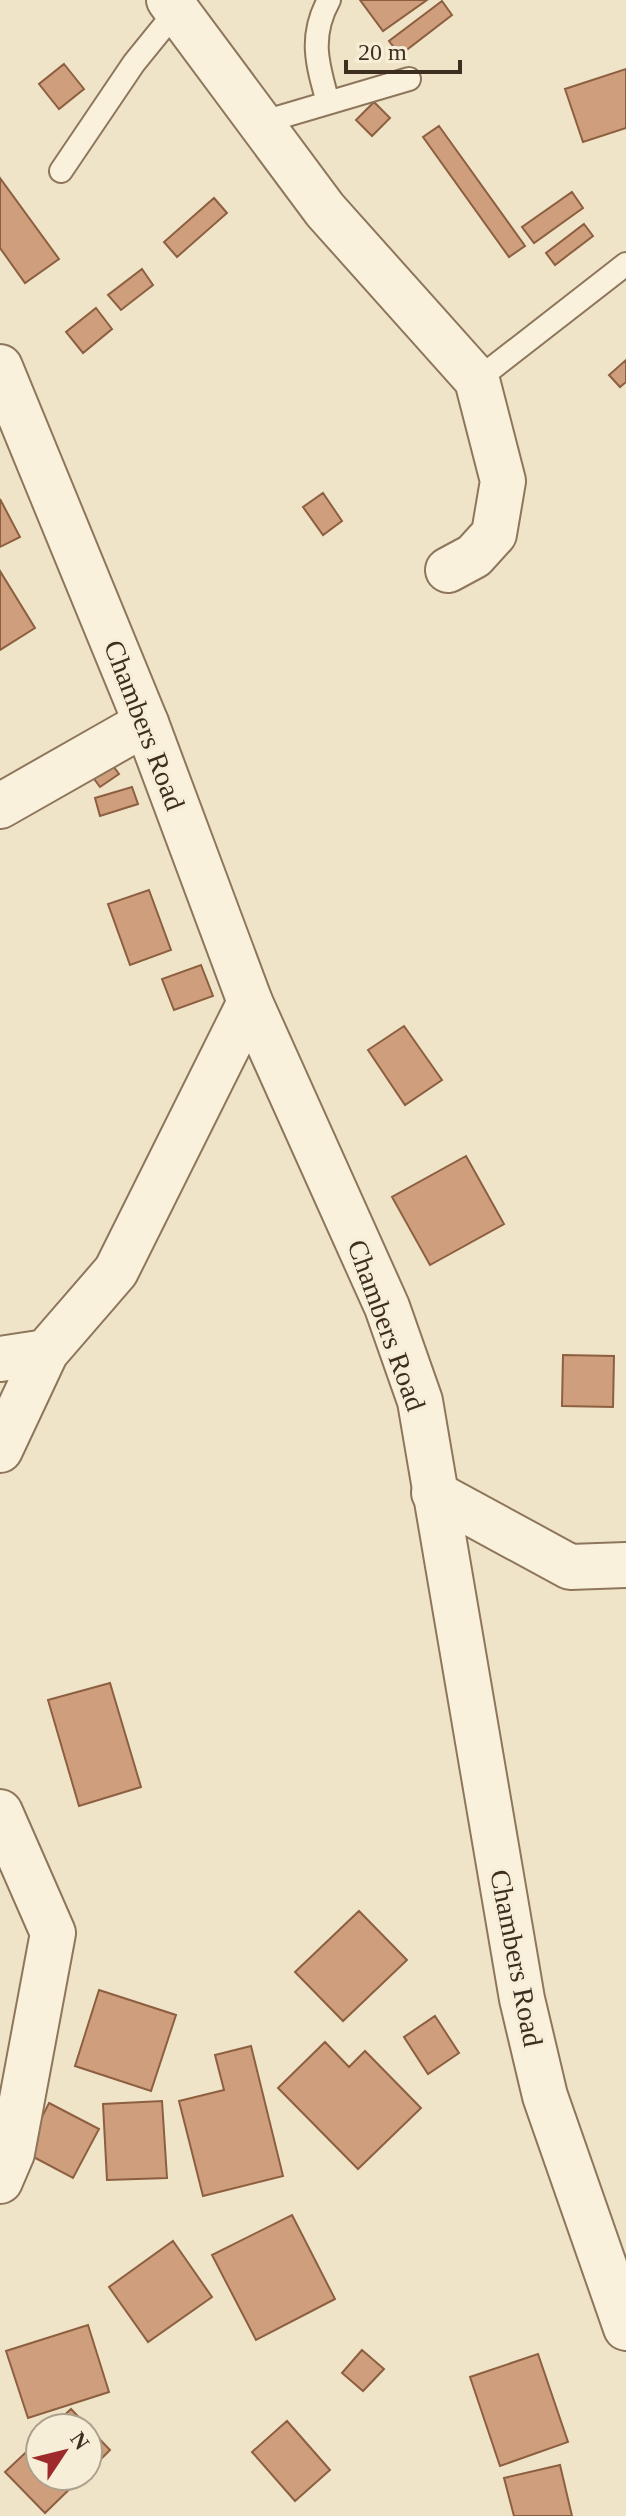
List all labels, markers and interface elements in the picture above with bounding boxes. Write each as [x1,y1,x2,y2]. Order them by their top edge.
scale bar [346,24,460,74]
text: 20 m [358,39,407,65]
street label: Chambers Road [98,636,191,815]
street label: Chambers Road [341,1235,432,1415]
street label: Chambers Road [484,1867,549,2049]
north arrow [24,2412,104,2492]
text: N [65,2427,95,2455]

